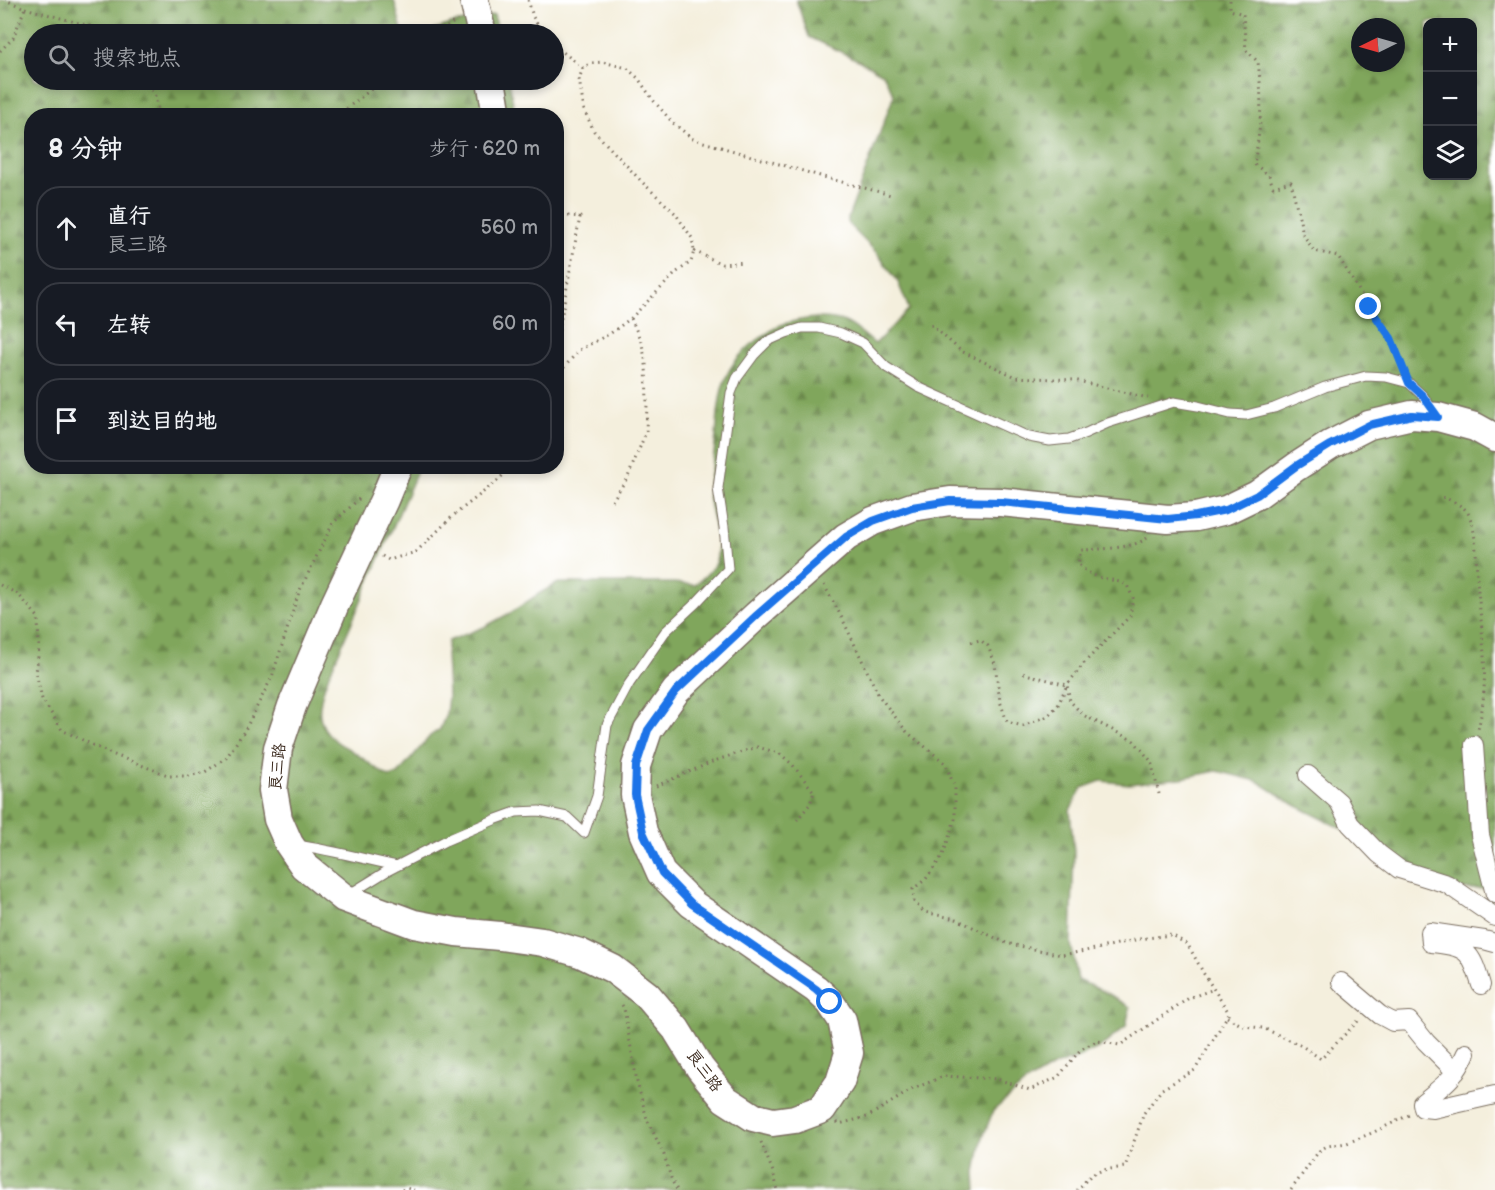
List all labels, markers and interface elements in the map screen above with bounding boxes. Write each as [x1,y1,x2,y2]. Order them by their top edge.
north arrow [1351,18,1405,72]
map controls [1423,18,1477,180]
button: + [1423,18,1477,72]
search box [24,24,564,90]
icon: search [45,41,78,74]
text: 搜索地点 [93,45,181,72]
button: − [1423,72,1477,126]
button: layers [1423,126,1477,180]
text: 8 分钟 [48,134,123,165]
text: 步行 · 620 m [429,137,540,161]
text: 直行 [107,203,151,230]
icon: ahead [50,212,83,245]
text: 560 m [481,216,538,240]
text: 良三路 [107,233,167,257]
route end [1355,293,1381,319]
icon: left [50,308,83,341]
text: 左转 [107,312,151,339]
text: 60 m [492,312,538,336]
icon: arrive [50,404,83,437]
text: 到达目的地 [107,408,217,435]
street label: 良三路 [266,742,290,792]
route start [816,988,842,1014]
street label: 良三路 [682,1046,726,1096]

